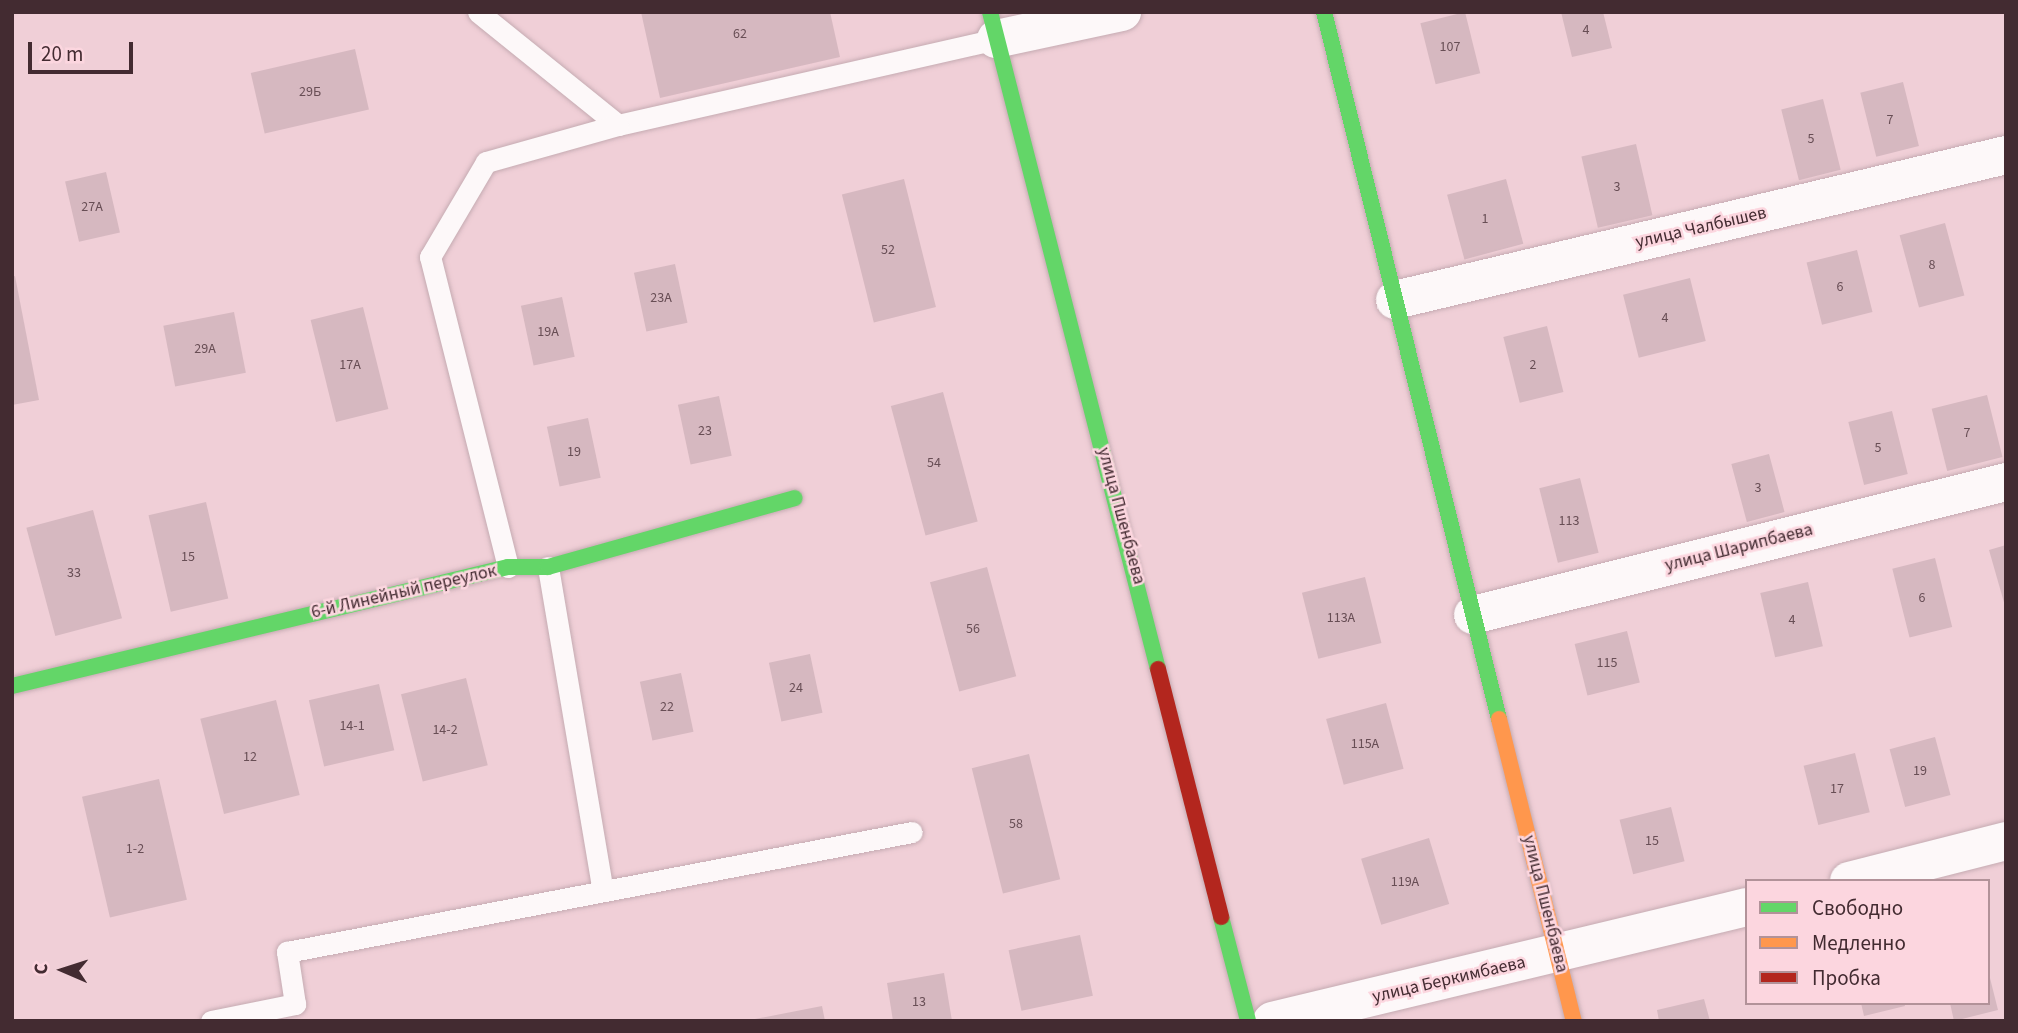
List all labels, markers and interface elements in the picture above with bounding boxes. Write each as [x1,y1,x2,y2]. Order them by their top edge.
house number: 4 [1583,22,1589,38]
house number: 62 [733,26,747,42]
scale bar [32,28,136,72]
text: 20 m [41,39,83,69]
house number: 107 [1440,39,1460,55]
house number: 29Б [299,84,321,100]
house number: 7 [1887,112,1893,128]
house number: 5 [1808,131,1814,147]
house number: 3 [1614,179,1620,195]
house number: 27А [81,199,103,215]
street label: улица Чалбышев [1633,202,1769,254]
house number: 1 [1482,211,1488,227]
house number: 52 [881,242,895,258]
house number: 8 [1929,257,1935,273]
house number: 6 [1837,279,1843,295]
house number: 23А [650,290,672,306]
house number: 4 [1662,310,1668,326]
house number: 19А [537,324,559,340]
house number: 29А [194,341,216,357]
house number: 17А [339,357,361,373]
house number: 2 [1530,357,1536,373]
house number: 23 [698,423,712,439]
house number: 7 [1964,425,1970,441]
house number: 5 [1875,440,1881,456]
house number: 19 [567,444,581,460]
street label: улица Пшенбаева [1092,445,1150,587]
house number: 54 [927,455,941,471]
house number: 3 [1755,480,1761,496]
house number: 113 [1559,513,1579,529]
street label: улица Шарипбаева [1663,519,1815,577]
house number: 15 [181,549,195,565]
street label: 6-й Линейный переулок [309,560,499,624]
house number: 33 [67,565,81,581]
house number: 6 [1919,590,1925,606]
house number: 113А [1327,610,1355,626]
house number: 4 [1789,612,1795,628]
house number: 56 [966,621,980,637]
house number: 115 [1597,655,1617,671]
house number: 24 [789,680,803,696]
house number: 22 [660,699,674,715]
house number: 14-1 [339,718,365,734]
house number: 14-2 [432,722,458,738]
house number: 115А [1351,736,1379,752]
house number: 12 [243,749,257,765]
house number: 19 [1913,763,1927,779]
house number: 17 [1830,781,1844,797]
house number: 58 [1009,816,1023,832]
street label: улица Пшенбаева [1517,833,1573,975]
house number: 15 [1645,833,1659,849]
house number: 1-2 [126,841,144,857]
house number: 119А [1391,874,1419,890]
legend [1745,879,1990,1005]
text: Свободно [1812,893,1903,923]
text: Медленно [1812,928,1906,958]
north arrow [28,935,98,1005]
street label: улица Беркимбаева [1370,952,1528,1008]
text: С [28,963,55,975]
text: Пробка [1812,963,1881,993]
house number: 13 [912,994,926,1010]

